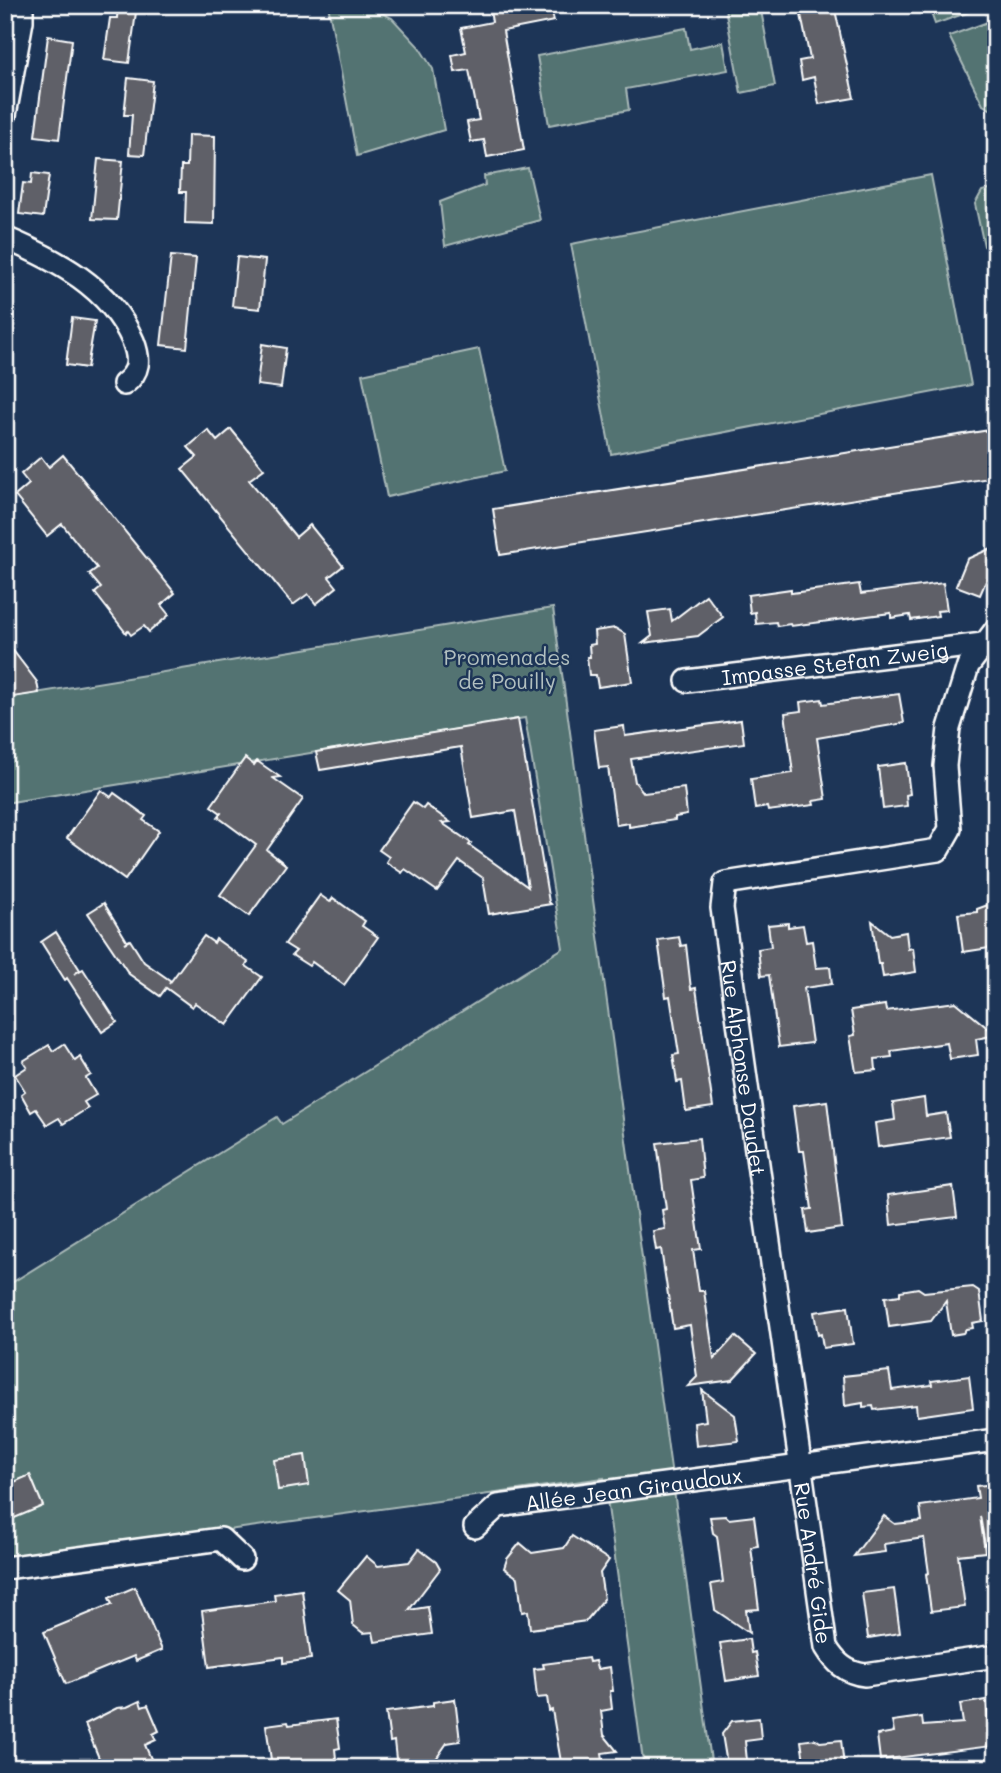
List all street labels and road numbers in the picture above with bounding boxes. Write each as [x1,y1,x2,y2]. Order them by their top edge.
street label: Impasse Stefan Zweig [720,635,950,690]
street label: Rue Alphonse Daudet [716,958,773,1178]
street label: Allée Jean Giraudoux [523,1460,744,1516]
street label: Rue André Gide [789,1480,839,1645]

